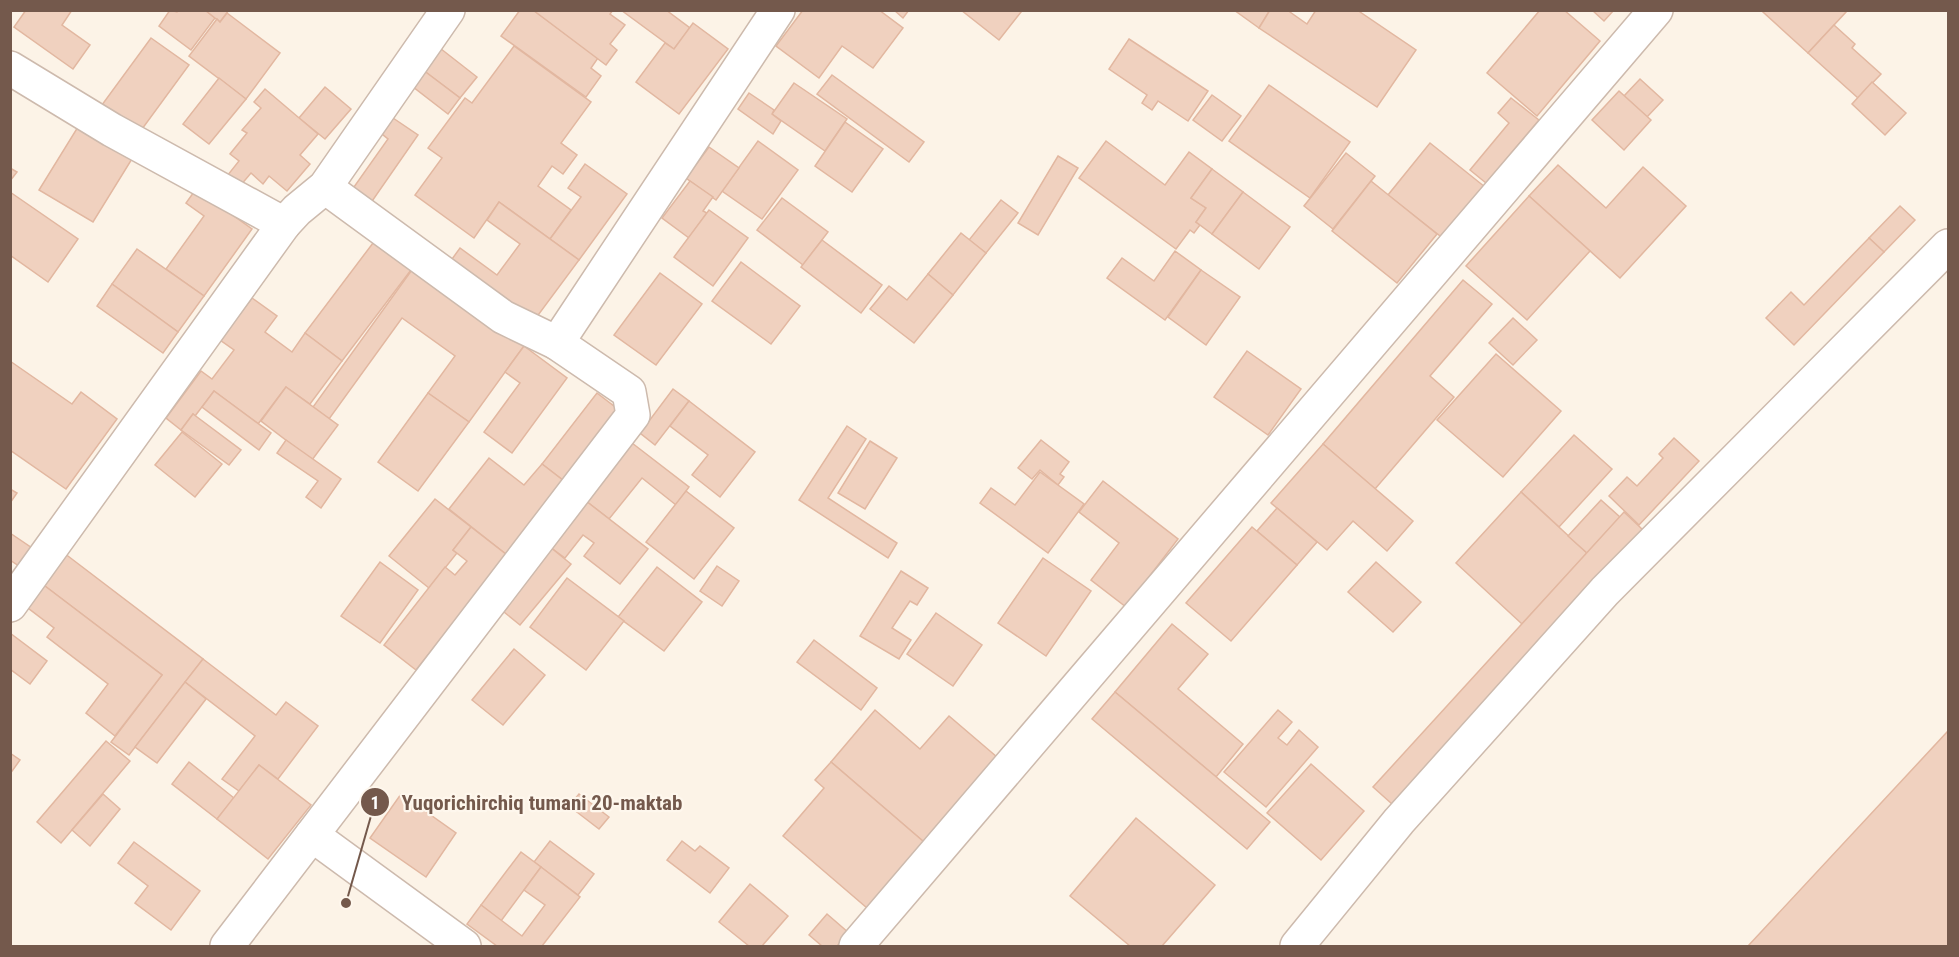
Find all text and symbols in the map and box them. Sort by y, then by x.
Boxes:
callout: Yuqorichirchiq tumani 20-maktab [360,783,695,822]
text: Yuqorichirchiq tumani 20-maktab [402,791,682,815]
text: 1 [370,792,380,813]

